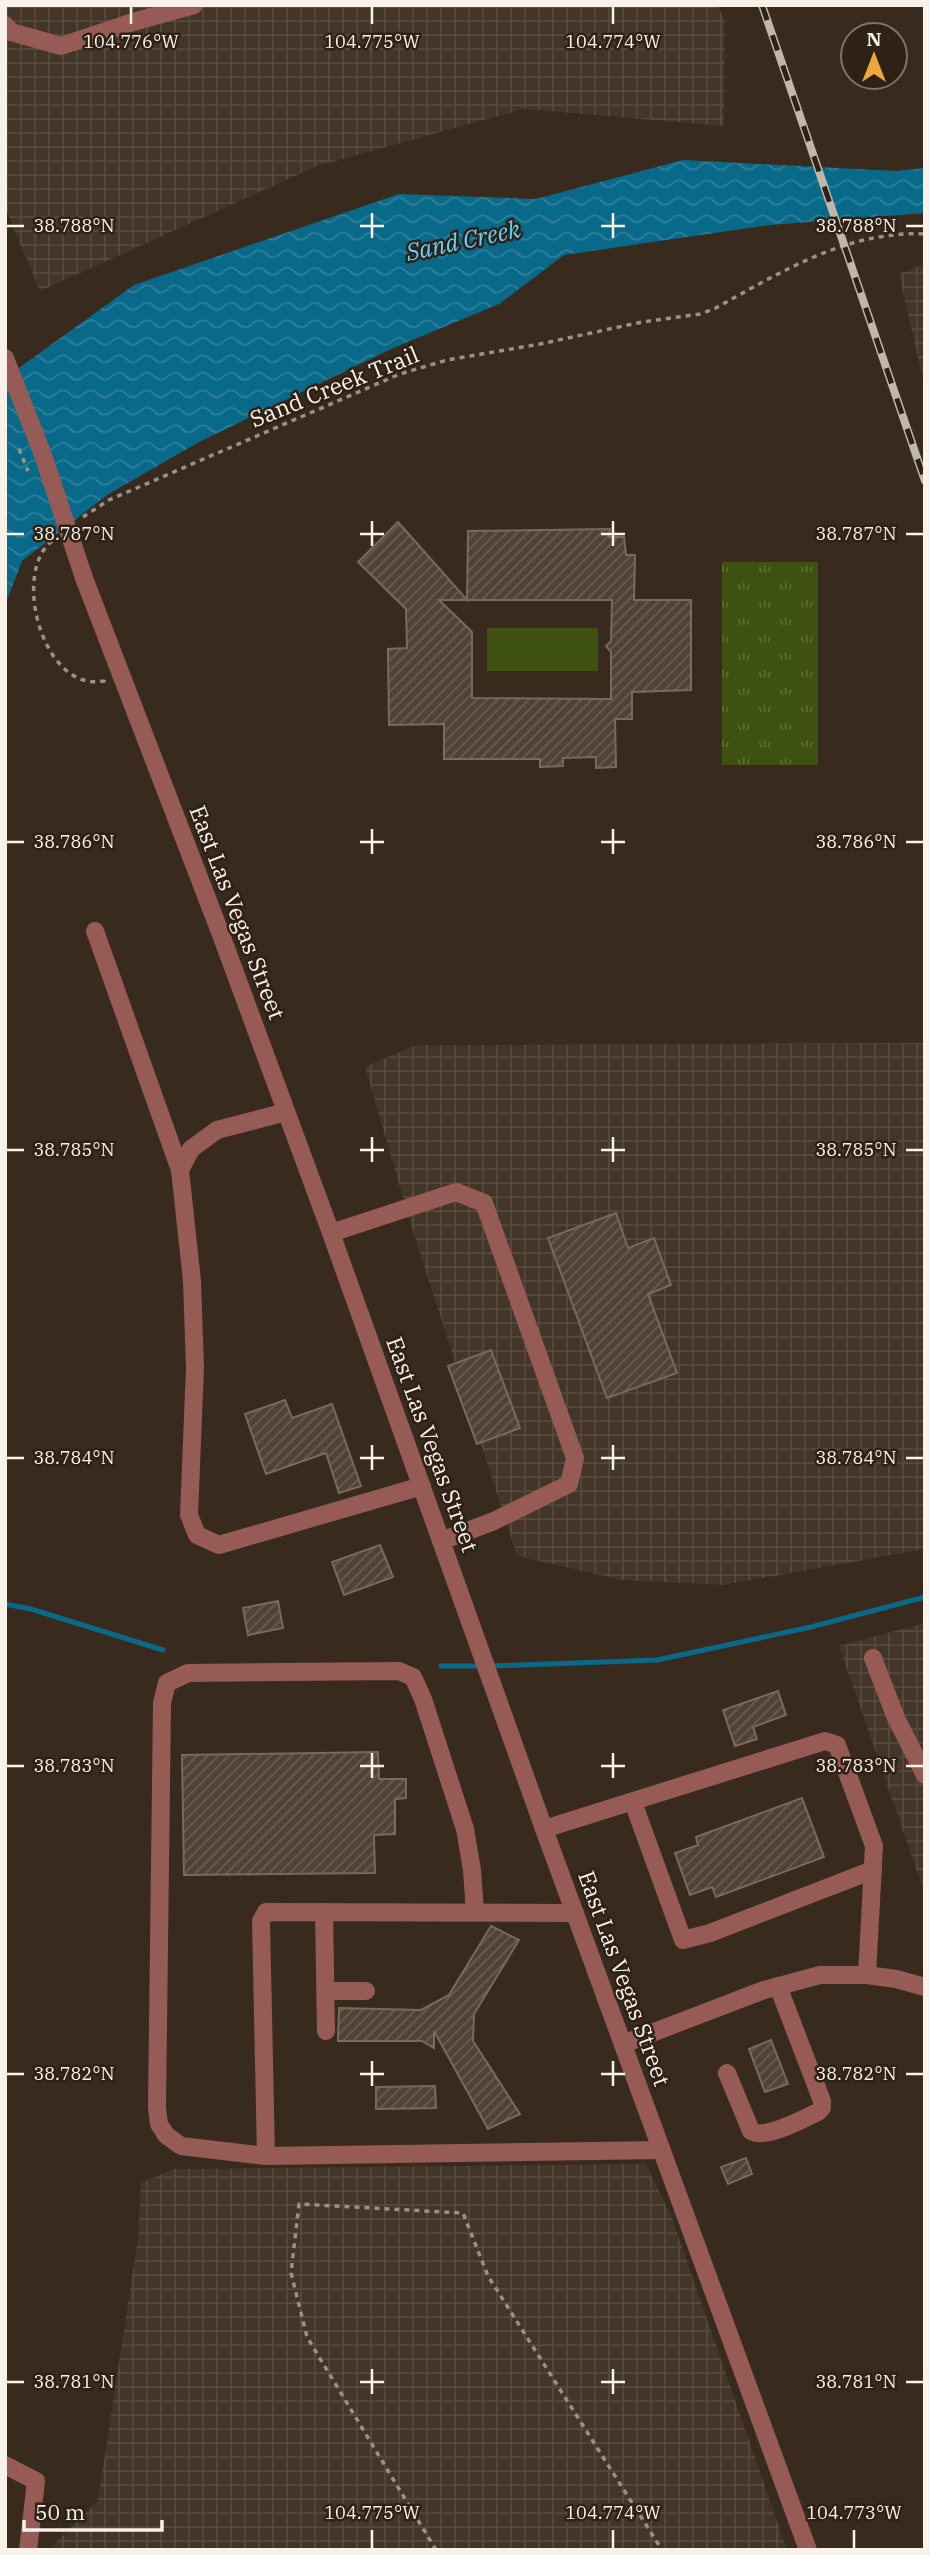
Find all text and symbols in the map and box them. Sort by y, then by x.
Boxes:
north arrow [839,21,909,91]
text: N [866,27,882,51]
text: 104.776°W [83,30,179,53]
text: 104.775°W [324,30,420,53]
text: 104.774°W [565,30,661,53]
water label: Sand Creek [402,212,524,268]
text: 38.788°N [33,214,115,237]
text: 38.788°N [815,214,897,237]
street label: Sand Creek Trail [245,338,423,434]
text: 38.787°N [33,522,115,545]
text: 38.787°N [815,522,897,545]
street label: East Las Vegas Street [183,801,293,1023]
text: 38.786°N [33,830,115,853]
text: 38.786°N [815,830,897,853]
text: 38.785°N [33,1138,115,1161]
text: 38.785°N [815,1138,897,1161]
street label: East Las Vegas Street [380,1332,486,1556]
text: 38.784°N [33,1446,115,1469]
text: 38.784°N [815,1446,897,1469]
text: 38.783°N [33,1754,115,1777]
text: 38.783°N [815,1754,897,1777]
street label: East Las Vegas Street [572,1866,678,2090]
text: 38.782°N [33,2062,115,2085]
text: 38.782°N [815,2062,897,2085]
text: 38.781°N [33,2370,115,2393]
text: 38.781°N [815,2370,897,2393]
scale bar [24,2488,163,2532]
text: 50 m [35,2498,85,2526]
text: 104.775°W [324,2501,420,2524]
text: 104.774°W [565,2501,661,2524]
text: 104.773°W [806,2501,902,2524]

